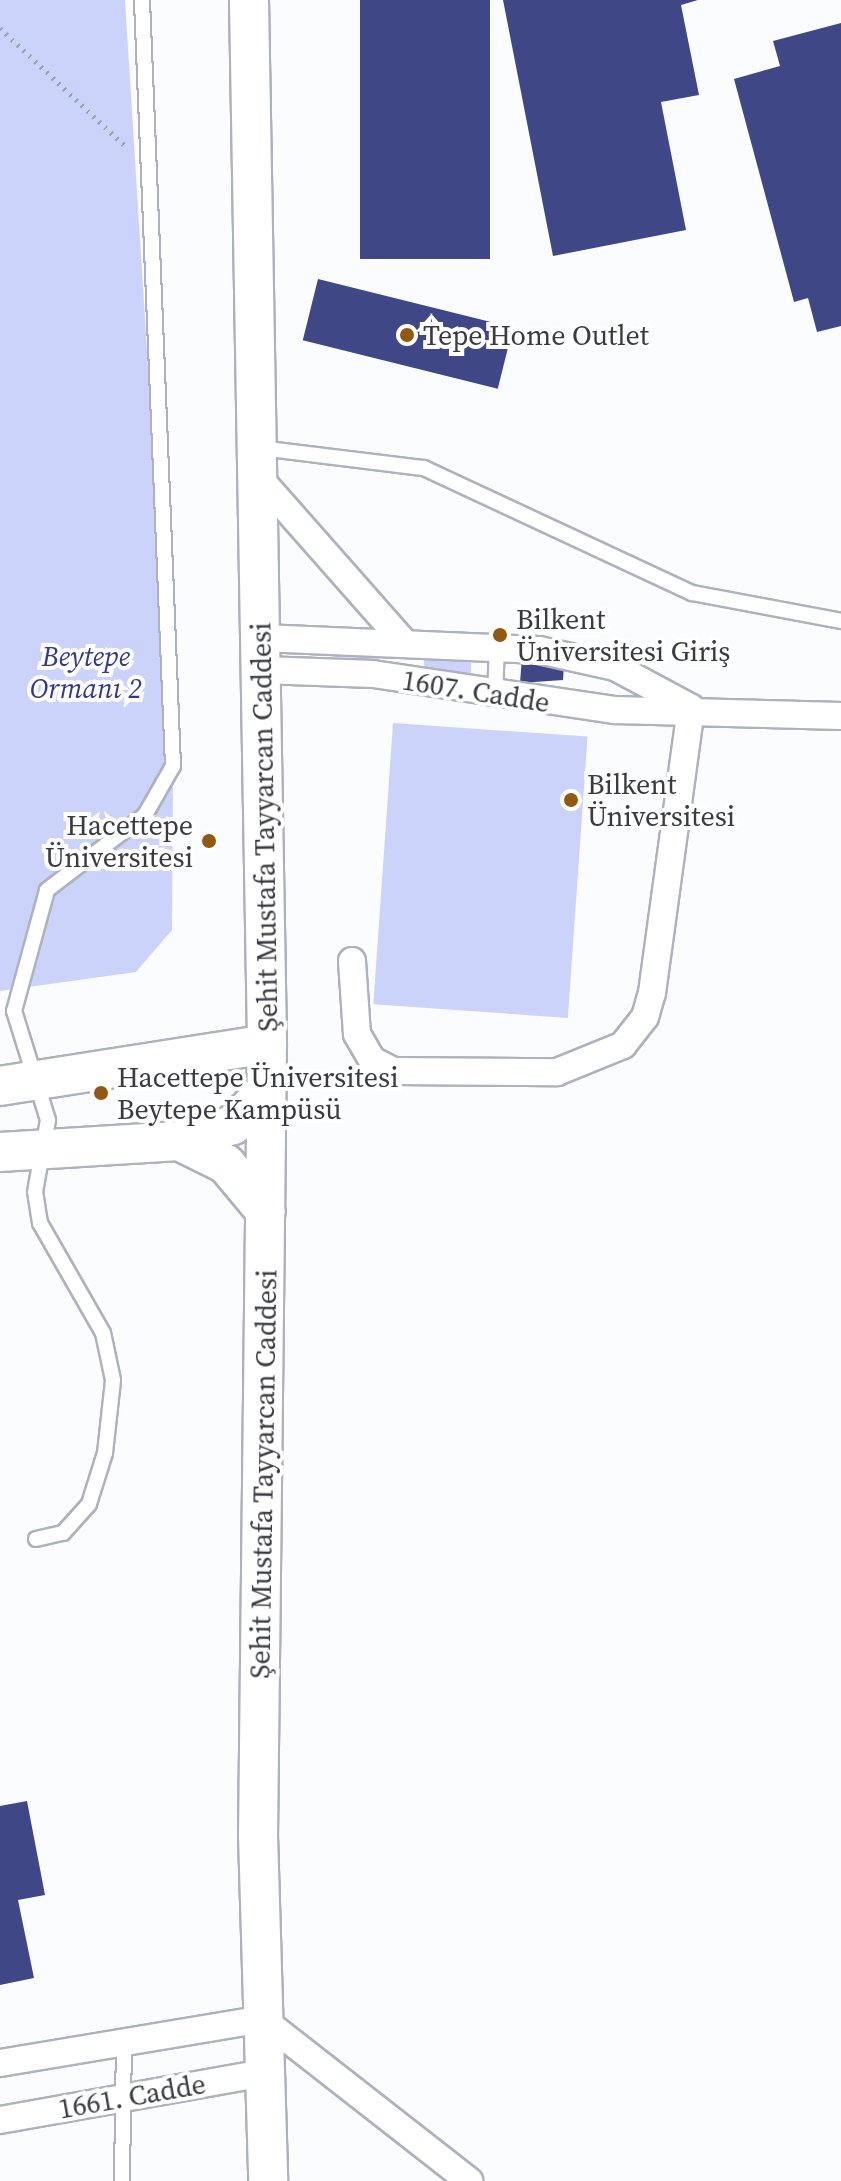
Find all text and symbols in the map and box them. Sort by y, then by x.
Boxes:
place label: Tepe Home Outlet [423,318,649,352]
marker: Tepe Home Outlet [398,326,416,344]
place label: Bilkent Üniversitesi Giriş [516,602,731,668]
street label: Şehit Mustafa Tayyarcan Caddesi [244,622,284,1032]
marker: Bilkent Üniversitesi Giriş [491,626,509,644]
park label: Beytepe Ormanı 2 [30,639,142,705]
street label: 1607. Cadde [400,663,552,719]
place label: Bilkent Üniversitesi [587,767,735,833]
marker: Bilkent Üniversitesi [562,791,580,809]
place label: Hacettepe Üniversitesi [45,808,193,874]
marker: Hacettepe Üniversitesi [200,832,218,850]
place label: Hacettepe Üniversitesi Beytepe Kampüsü [117,1060,398,1126]
marker: Hacettepe Üniversitesi Beytepe Kampüsü [92,1084,110,1102]
street label: Şehit Mustafa Tayyarcan Caddesi [243,1269,283,1679]
street label: 1661. Cadde [56,2067,208,2125]

